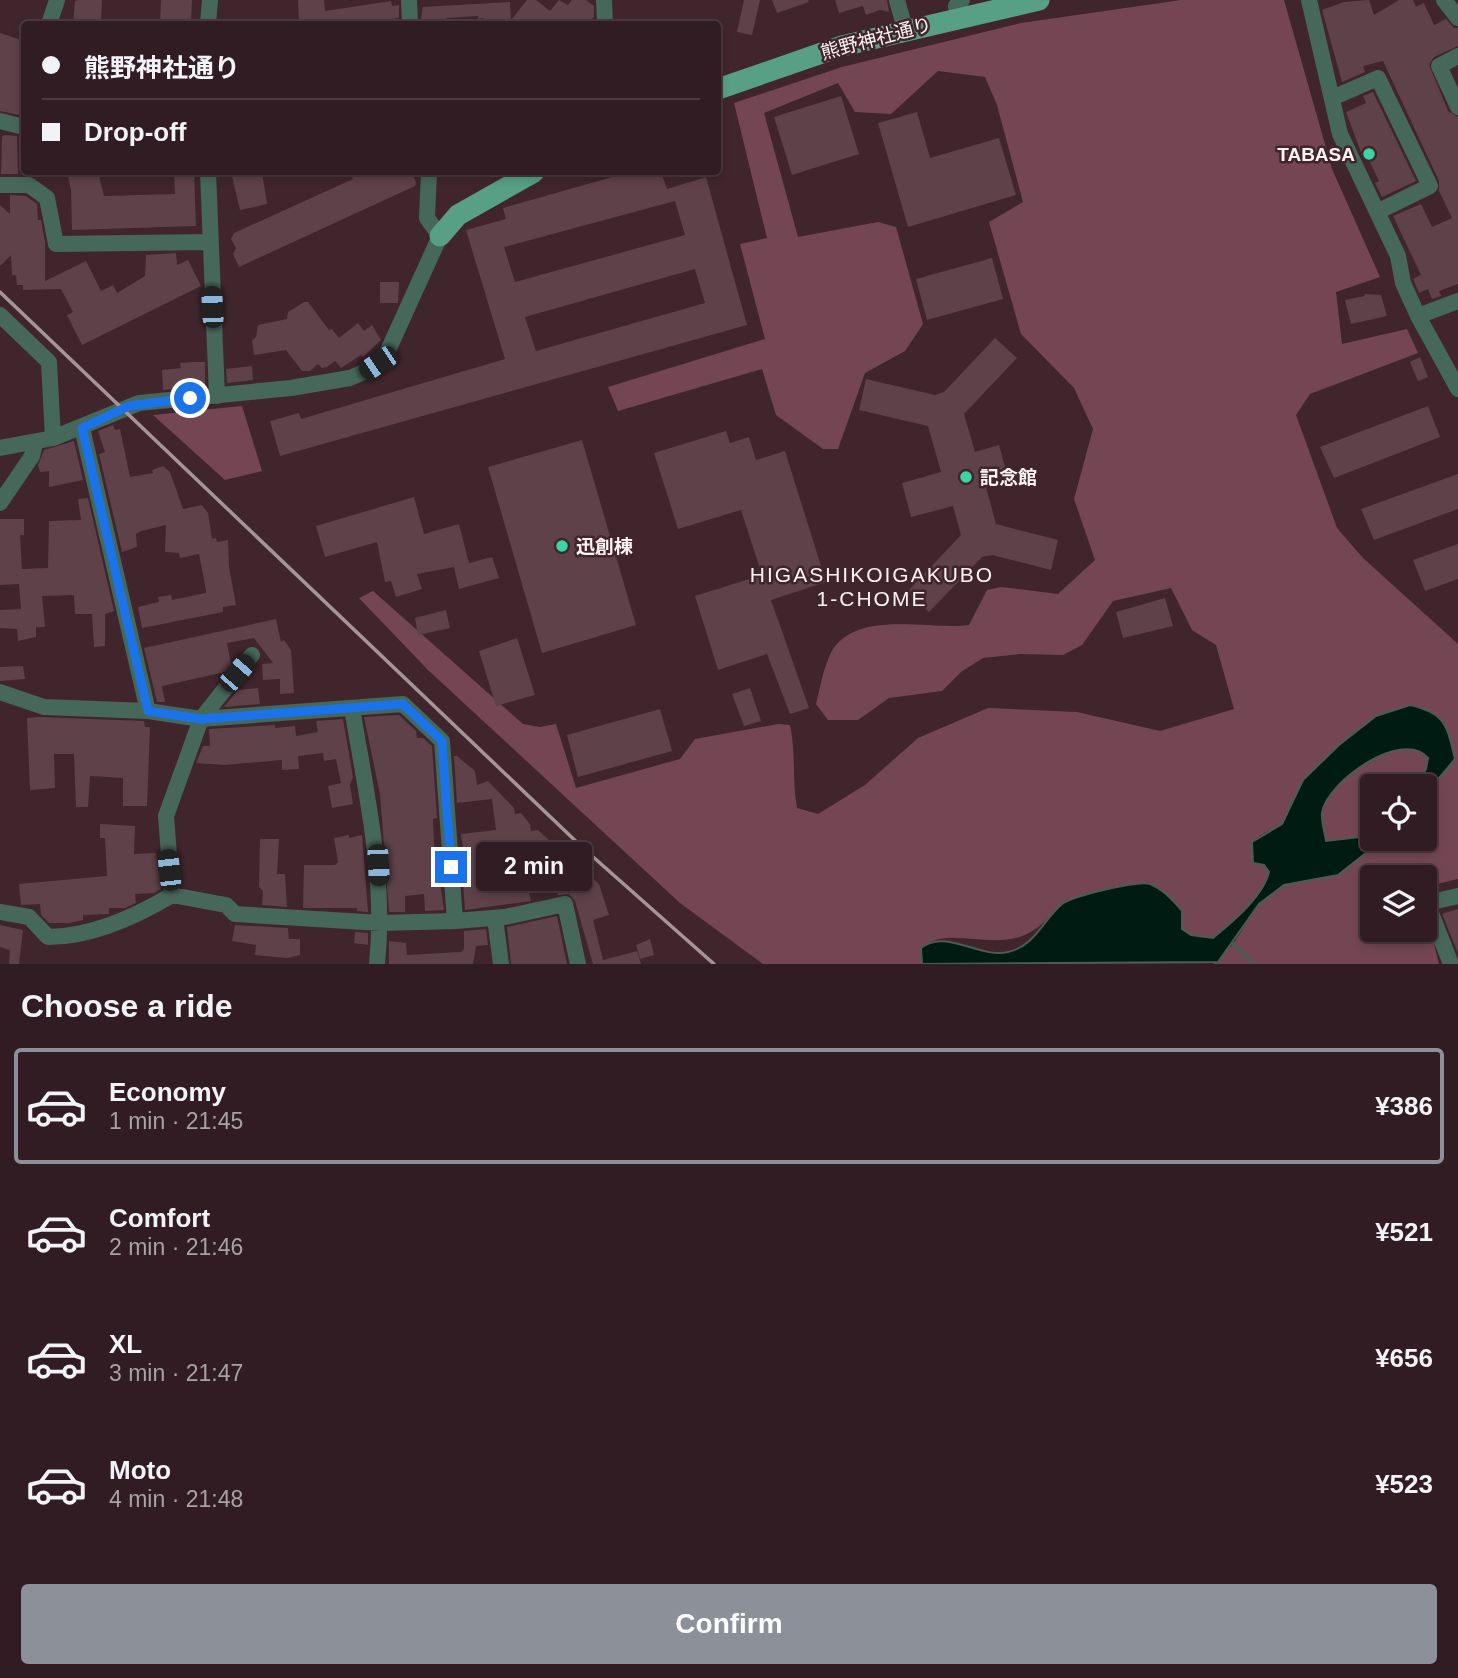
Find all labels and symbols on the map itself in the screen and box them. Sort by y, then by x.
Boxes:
street label: 熊野神社通り [818,14,934,63]
place label: TABASA [1277,144,1355,165]
marker: TABASA [1361,146,1377,162]
car [201,285,224,329]
car [355,343,402,383]
route start [174,382,206,414]
place label: 記念館 [980,467,1037,488]
marker: 記念館 [958,469,974,485]
place label: 迅創棟 [576,536,633,557]
marker: 迅創棟 [554,538,570,554]
district label: HIGASHIKOIGAKUBO 1-CHOME [750,563,994,610]
car [216,650,259,696]
callout: 2 min [476,842,591,892]
car [367,843,390,887]
car [157,848,182,892]
route end [435,851,467,883]

